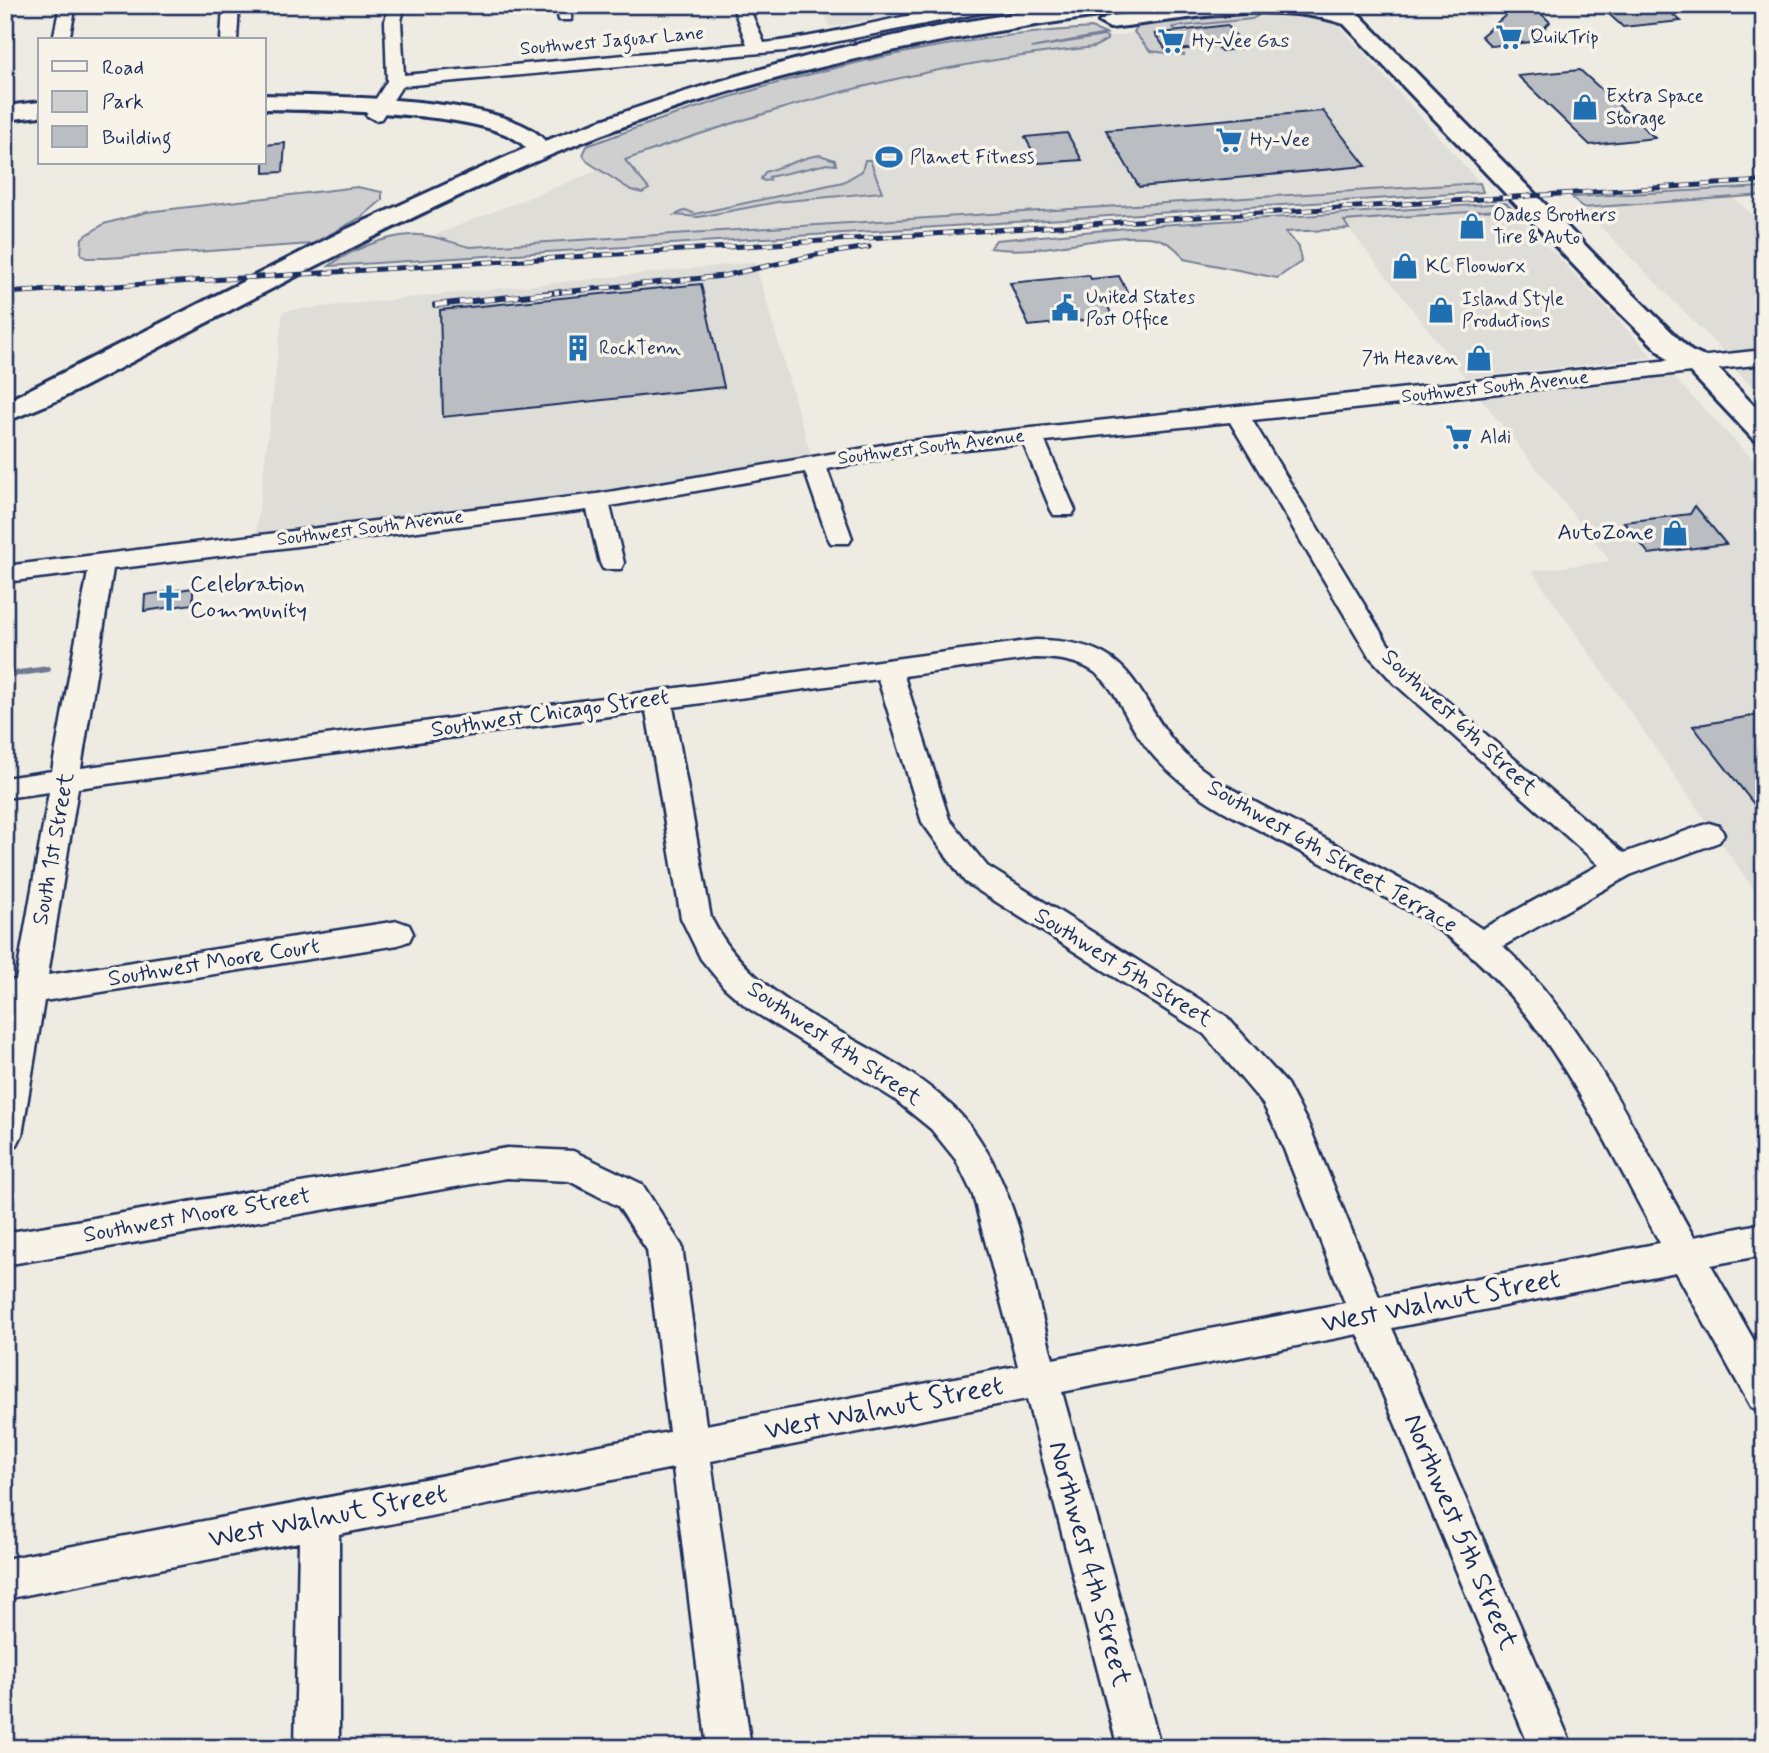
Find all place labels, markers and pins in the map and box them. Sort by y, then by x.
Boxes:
supermarket icon: QuikTrip [1494,22,1524,52]
place label: QuikTrip [1530,25,1599,50]
supermarket icon: Hy-Vee Gas [1156,26,1186,56]
place label: Hy-Vee Gas [1192,29,1289,54]
place label: Extra Space Storage [1606,84,1704,132]
shop icon: Extra Space Storage [1570,92,1600,122]
supermarket icon: Hy-Vee [1214,125,1244,155]
place label: Hy-Vee [1250,128,1310,153]
sports icon: Planet Fitness [874,142,904,172]
place label: Planet Fitness [910,145,1035,170]
place label: Oades Brothers Tire & Auto [1493,203,1616,250]
shop icon: Oades Brothers Tire & Auto [1457,211,1487,241]
shop icon: KC Flooworx [1390,251,1420,281]
place label: KC Flooworx [1426,254,1526,279]
place label: United States Post Office [1086,285,1196,332]
place label: Island Style Productions [1462,287,1564,334]
public building icon: United States Post Office [1050,293,1080,323]
shop icon: Island Style Productions [1426,295,1456,325]
building icon: RockTenn [563,333,593,363]
place label: RockTenn [599,336,681,361]
shop icon: 7th Heaven [1464,343,1494,373]
place label: 7th Heaven [1362,346,1458,371]
supermarket icon: Aldi [1444,422,1474,452]
place label: Aldi [1480,425,1511,450]
place label: AutoZone [1557,518,1654,548]
shop icon: AutoZone [1660,518,1690,548]
place label: Celebration Community [190,570,307,626]
church icon: Celebration Community [154,583,184,613]

